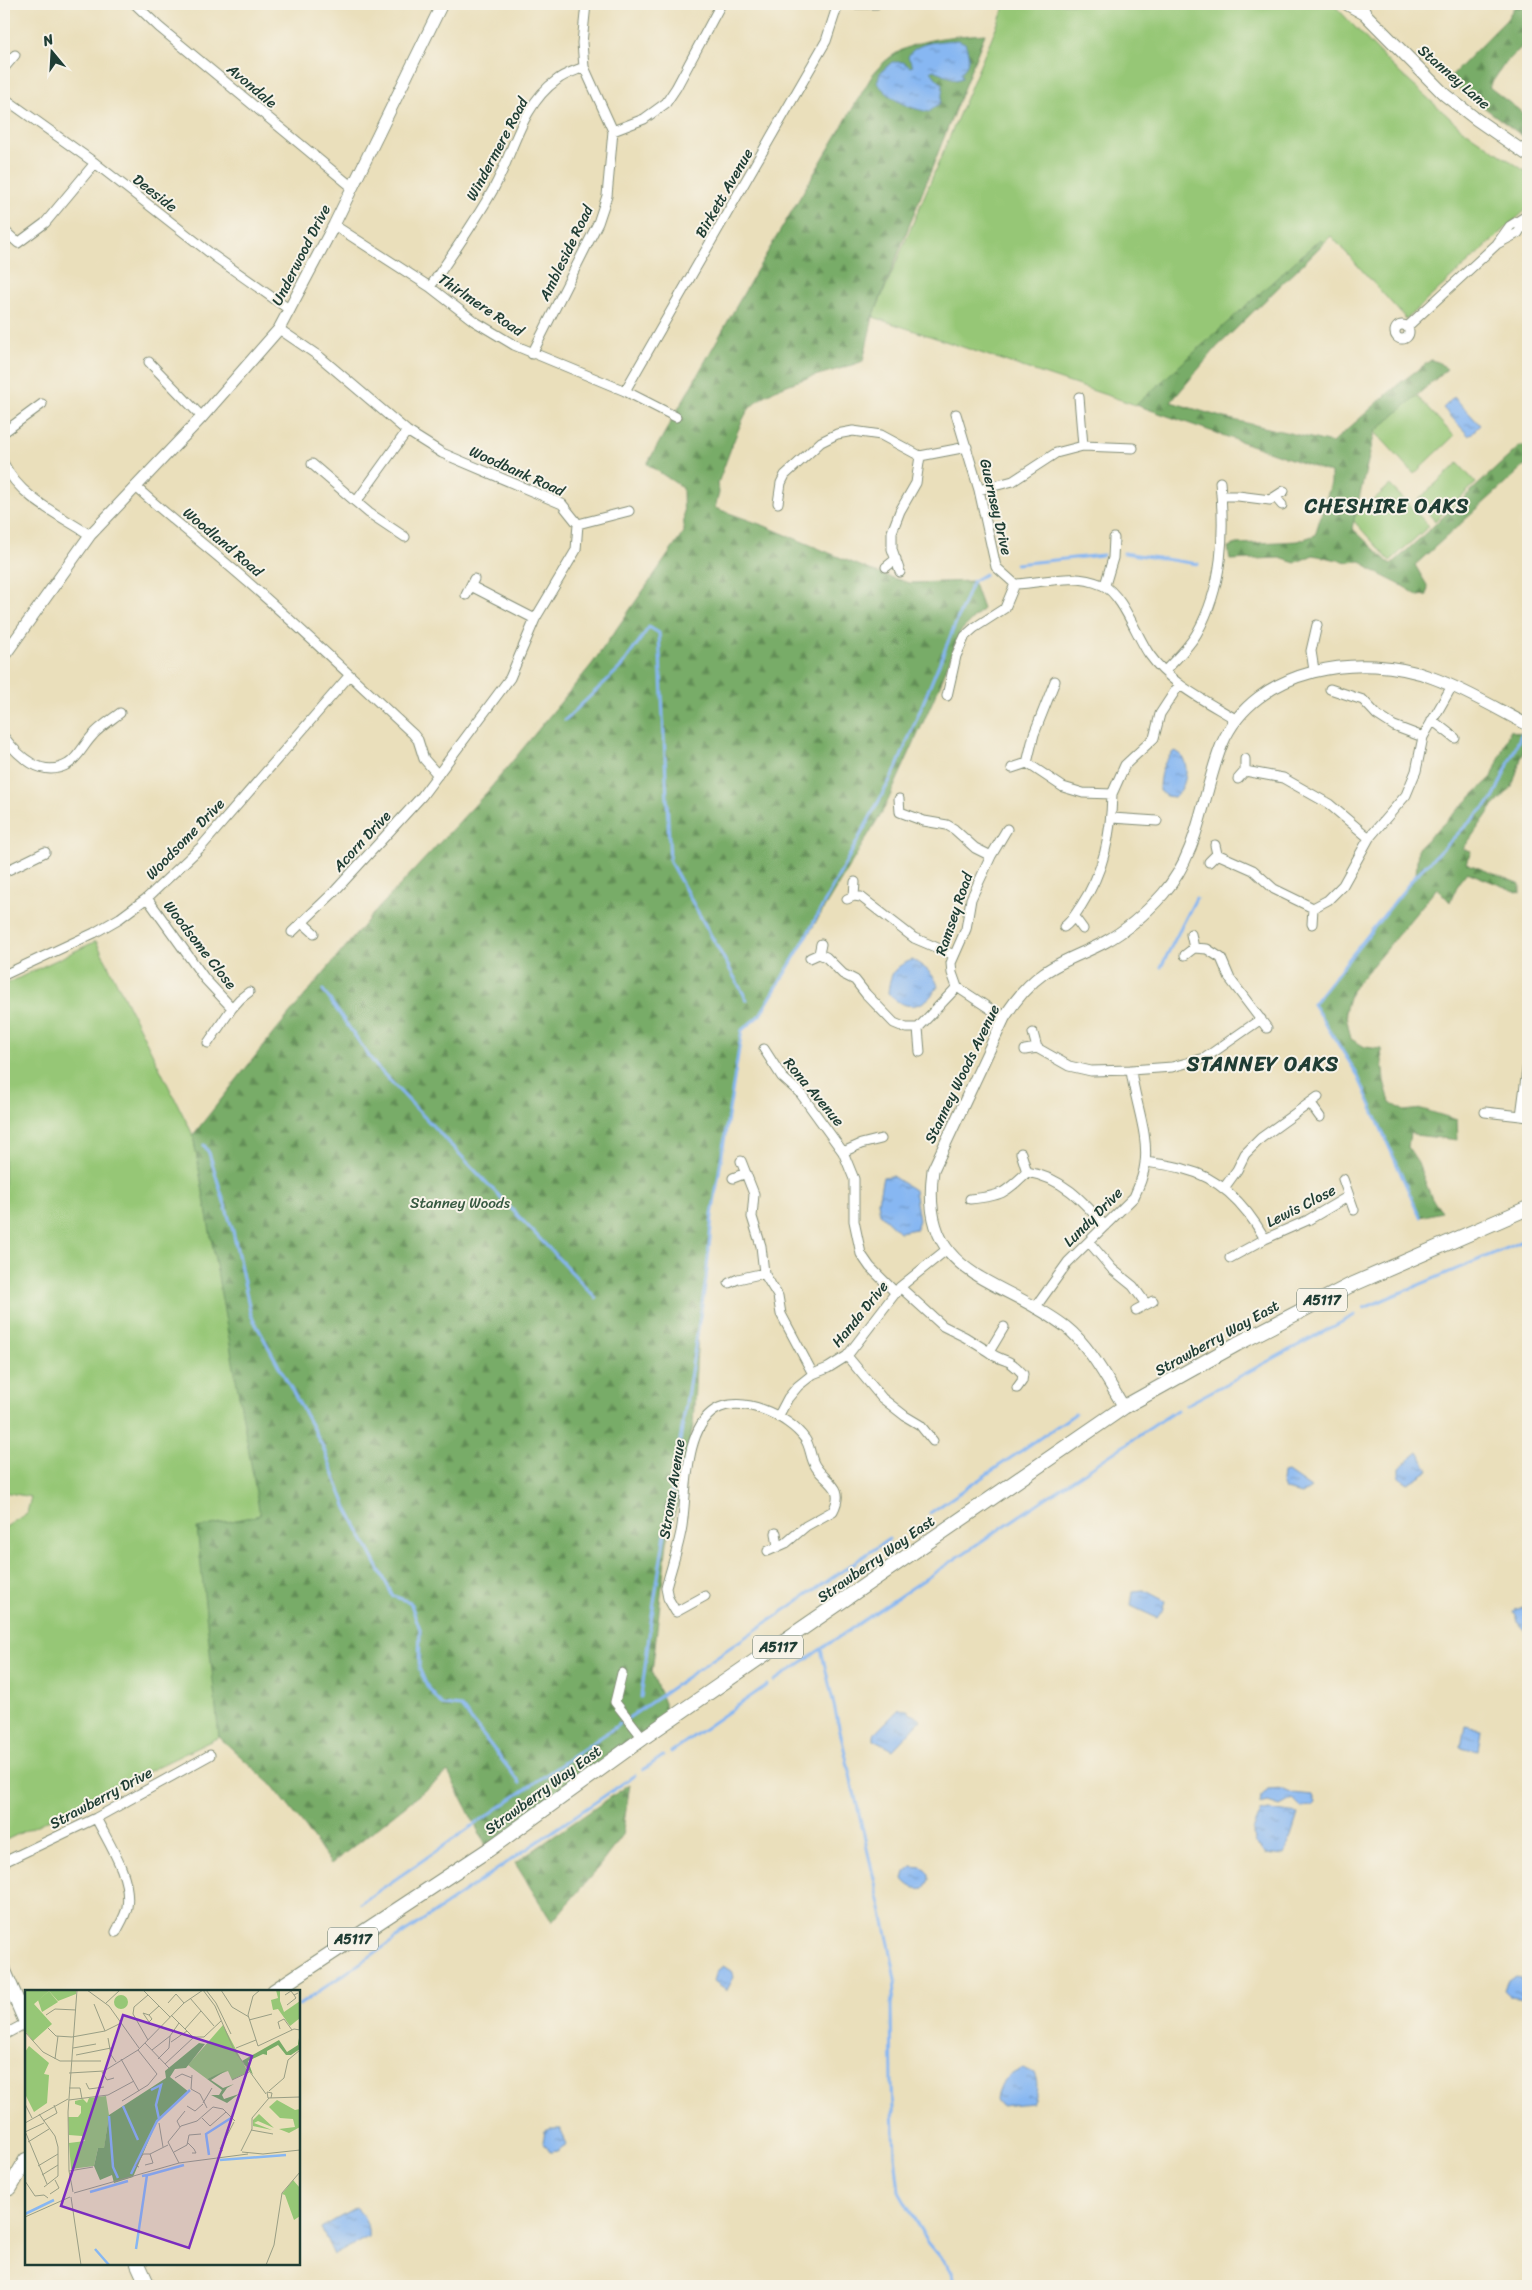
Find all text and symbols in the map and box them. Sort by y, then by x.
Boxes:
text: N [39,27,57,54]
north arrow [28,28,78,78]
street label: Stanney Lane [1412,38,1496,116]
street label: Avondale [220,56,283,115]
street label: Windermere Road [459,92,536,206]
street label: Birkett Avenue [688,143,760,243]
street label: Deeside [127,167,183,219]
street label: Underwood Drive [264,199,338,310]
street label: Ambleside Road [531,200,601,306]
street label: Thirlmere Road [433,266,530,344]
street label: Woodbank Road [465,438,570,504]
street label: Guernsey Drive [972,456,1020,558]
district label: CHESHIRE OAKS [1304,489,1469,524]
street label: Woodland Road [177,500,270,584]
street label: Woodsome Drive [139,792,231,886]
street label: Acorn Drive [326,804,398,879]
street label: Ramsey Road [928,868,981,959]
street label: Woodsome Close [157,895,243,995]
street label: Stanney Woods Avenue [917,1000,1007,1148]
district label: STANNEY OAKS [1186,1047,1339,1082]
street label: Rona Avenue [777,1051,851,1133]
street label: Lewis Close [1261,1177,1341,1235]
street label: Lundy Drive [1057,1181,1129,1253]
park label: Stanney Woods [410,1190,511,1216]
street label: Handa Drive [825,1275,895,1353]
road number: A5117 [1297,1288,1347,1312]
street label: Strawberry Way East [1150,1293,1285,1383]
street label: Stroma Avenue [651,1437,693,1541]
street label: Strawberry Way East [811,1508,941,1610]
road number: A5117 [753,1635,803,1658]
street label: Strawberry Way East [479,1738,607,1841]
street label: Strawberry Drive [45,1760,158,1836]
road number: A5117 [328,1928,378,1950]
inset map [25,1990,300,2265]

